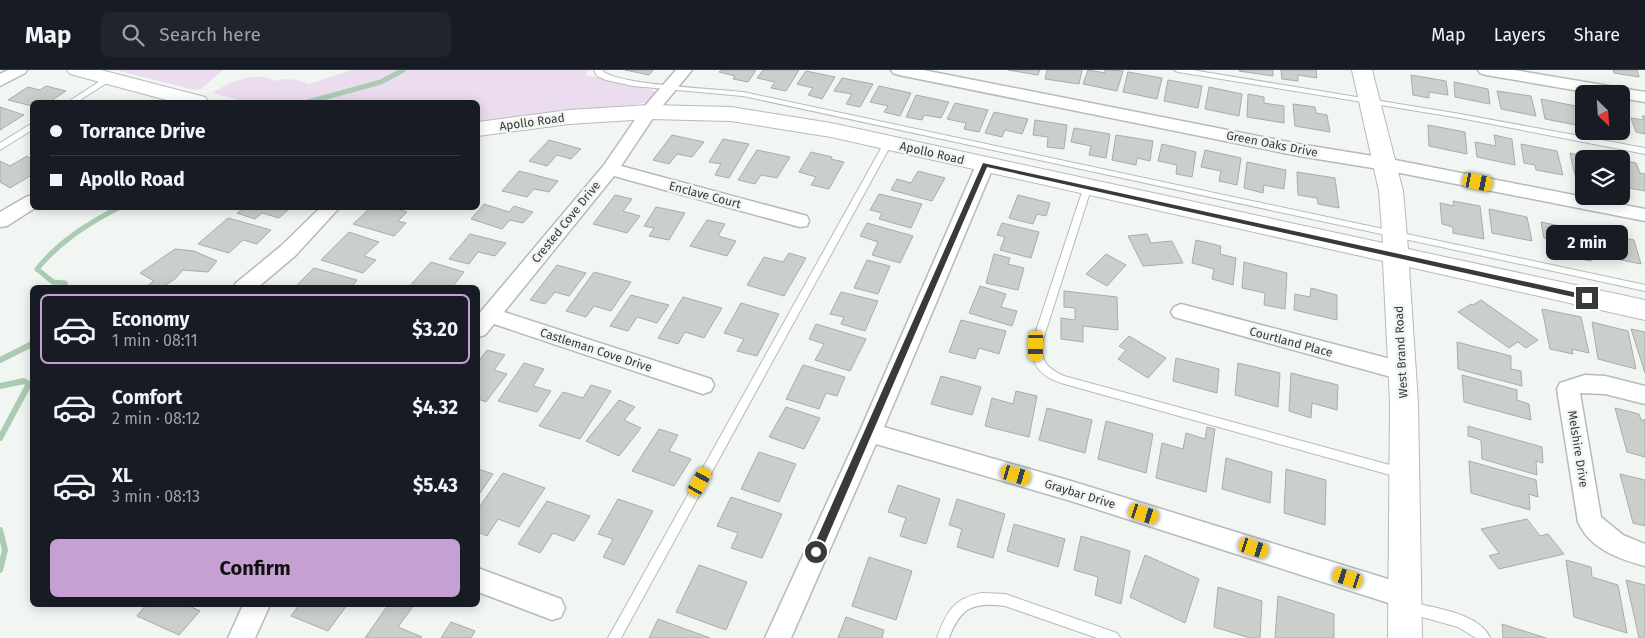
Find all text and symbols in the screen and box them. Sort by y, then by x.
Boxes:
search box [101,12,451,57]
text: Map [25,21,71,49]
icon: search [119,21,147,49]
text: Search here [159,23,261,46]
text: Map [1431,24,1466,46]
text: Layers [1494,24,1546,46]
text: Share [1574,24,1620,46]
north arrow [1575,85,1630,140]
map controls [1575,85,1630,205]
street label: Apollo Road [498,110,566,134]
text: Torrance Drive [80,120,205,143]
street label: Green Oaks Drive [1225,128,1319,160]
street label: Apollo Road [898,139,966,167]
button: layers [1575,150,1630,205]
text: Apollo Road [80,168,185,191]
car [1461,172,1494,192]
street label: Crested Cove Drive [529,178,603,266]
street label: Enclave Court [668,179,743,211]
callout: 2 min [1546,226,1628,260]
text: 2 min [1567,233,1607,252]
route end [1576,287,1598,309]
street label: West Brand Road [1392,305,1410,399]
icon: car [52,307,97,352]
text: Economy [112,308,189,331]
text: $3.20 [412,318,458,341]
street label: Courtland Place [1248,324,1334,360]
street label: Castleman Cove Drive [538,325,654,375]
text: 1 min · 08:11 [112,331,198,350]
car [1028,331,1043,361]
icon: car [52,385,97,430]
text: Comfort [112,386,182,409]
text: $4.32 [412,396,458,419]
text: 2 min · 08:12 [112,409,200,428]
street label: Melshire Drive [1565,410,1591,488]
icon: car [52,463,97,508]
text: XL [112,464,133,487]
car [999,464,1032,486]
car [686,465,713,499]
text: $5.43 [413,474,458,497]
street label: Graybar Drive [1043,477,1117,511]
text: 3 min · 08:13 [112,487,200,506]
car [1127,502,1160,526]
car [1237,536,1270,560]
button: Confirm [50,539,460,597]
route start [805,541,827,563]
car [1331,566,1364,590]

